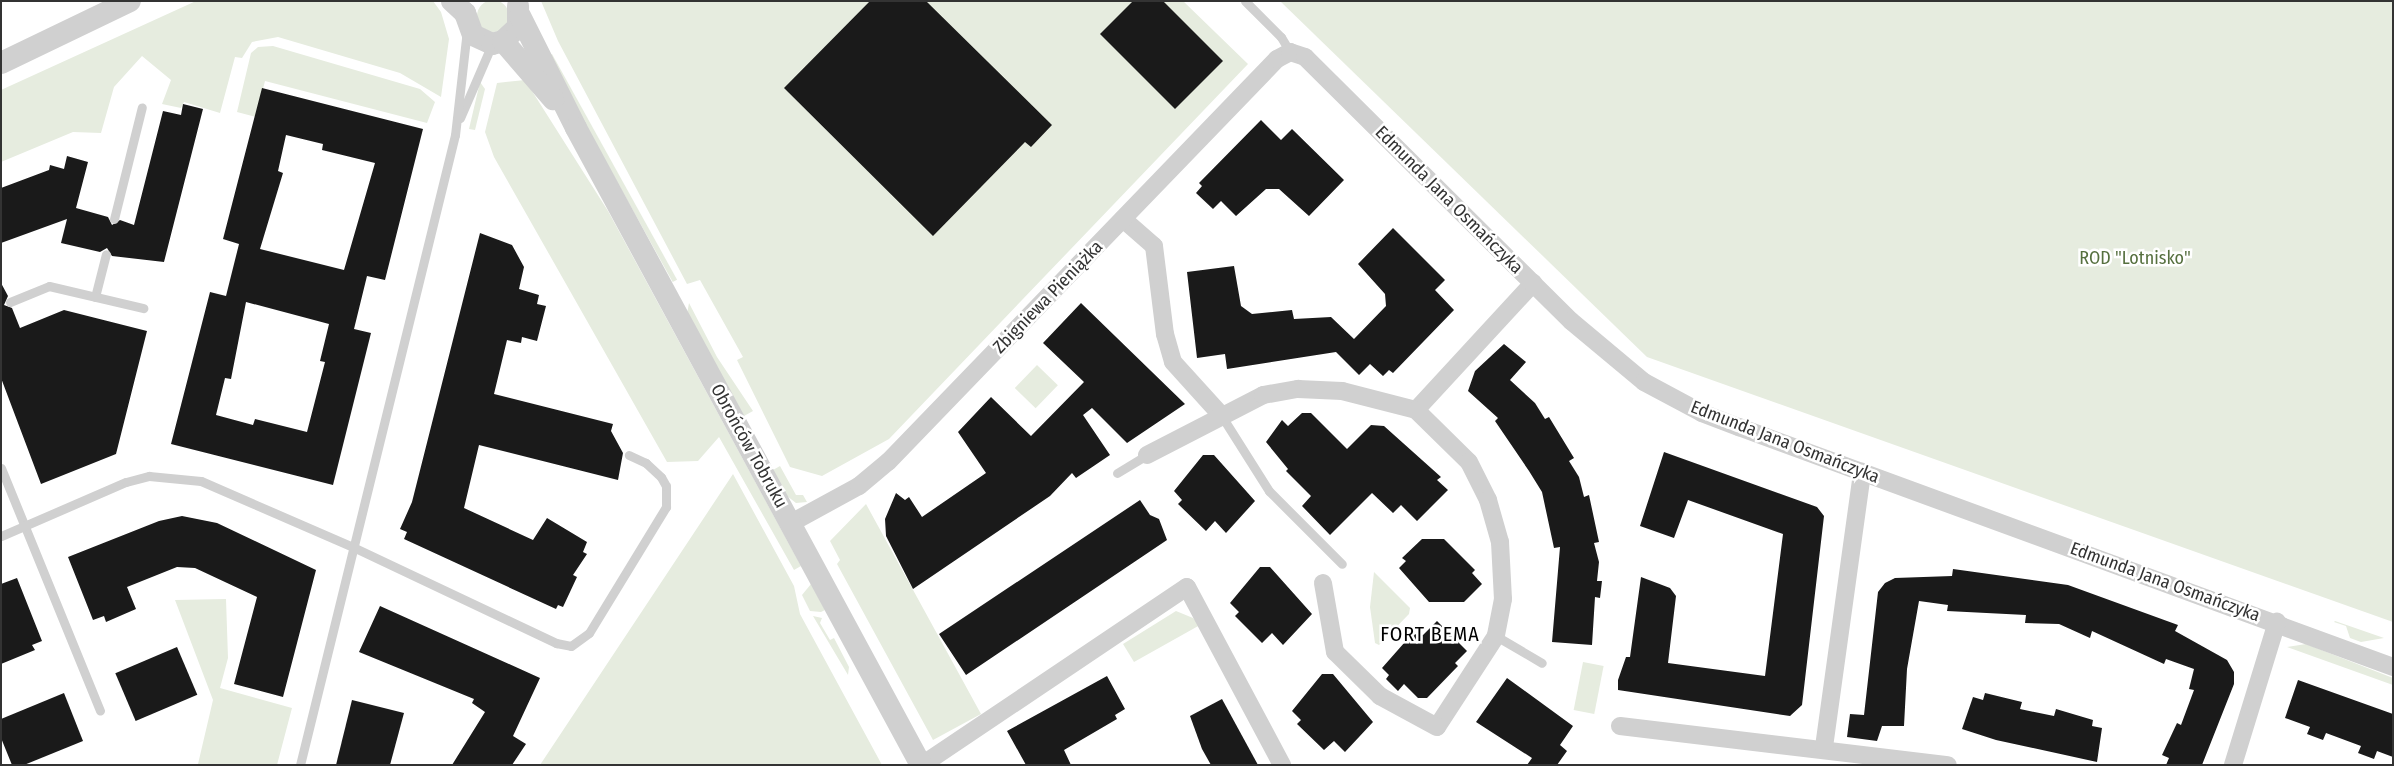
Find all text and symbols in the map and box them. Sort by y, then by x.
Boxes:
street label: Edmunda Jana Osmańczyka [1371,122,1527,278]
street label: Zbigniewa Pieniążka [989,236,1107,358]
park label: ROD "Lotnisko" [2079,247,2191,269]
street label: Obrońców Tobruku [706,380,792,512]
street label: Edmunda Jana Osmańczyka [1688,396,1882,488]
street label: Edmunda Jana Osmańczyka [2067,538,2263,626]
district label: FORT BEMA [1379,622,1481,646]

